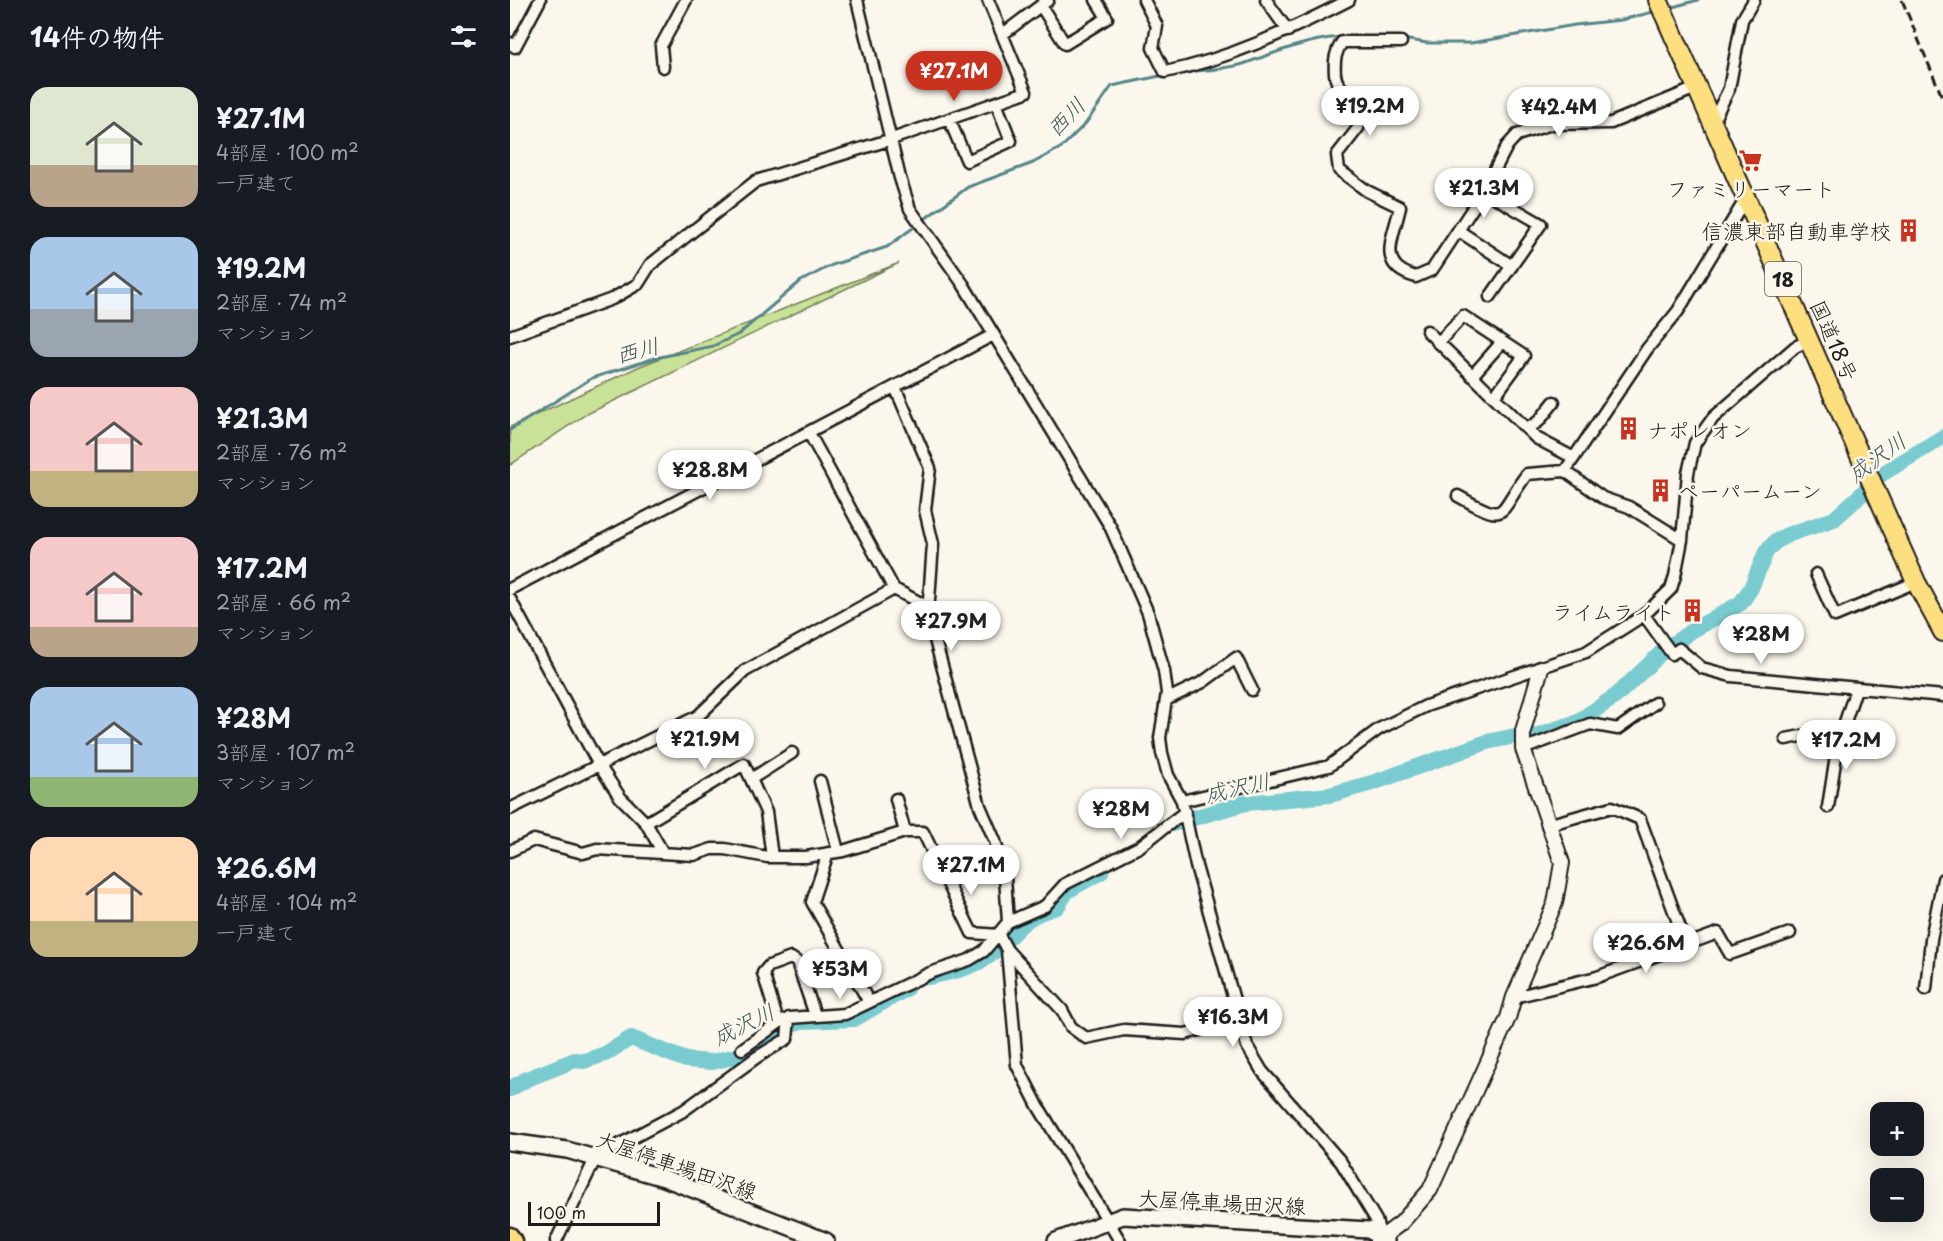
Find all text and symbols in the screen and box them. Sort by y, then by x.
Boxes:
text: 14件の物件 [30,17,164,56]
icon: filters [447,20,480,53]
pin: ¥27.1M [905,51,1003,102]
text: ¥27.1M [920,55,988,85]
pin: ¥19.2M [1321,86,1419,137]
pin: ¥42.4M [1510,87,1608,138]
water label: 西川 [1038,89,1092,143]
text: ¥19.2M [1335,90,1405,120]
text: ¥42.4M [1521,91,1597,121]
text: ¥27.1M [216,98,306,137]
icon: home [78,111,150,183]
text: 4部屋 · 100 m² [216,137,359,167]
supermarket icon: ファミリーマート [1738,147,1764,173]
text: 一戸建て [216,167,296,197]
pin: ¥21.3M [1435,168,1533,219]
text: ¥21.3M [1448,172,1520,202]
place label: ファミリーマート [1667,172,1835,204]
place label: 信濃東部自動車学校 [1702,214,1891,246]
building icon: 信濃東部自動車学校 [1896,217,1922,243]
text: ¥19.2M [216,248,306,287]
icon: home [78,261,150,333]
road number: 18 [1765,262,1801,296]
text: 2部屋 · 74 m² [216,287,347,317]
street label: 国道18号 [1803,294,1867,386]
text: マンション [216,317,315,347]
water label: 西川 [611,327,663,371]
text: ¥21.3M [216,398,308,437]
icon: home [78,411,150,483]
place label: ナポレオン [1647,413,1752,445]
building icon: ナポレオン [1616,416,1642,442]
water label: 成沢川 [1840,423,1912,489]
text: 2部屋 · 76 m² [216,437,347,467]
pin: ¥28.8M [661,450,759,501]
text: ¥28.8M [672,454,748,484]
text: マンション [216,467,315,497]
place label: ペーパームーン [1678,474,1822,506]
building icon: ペーパームーン [1647,477,1673,503]
text: ¥17.2M [216,548,308,587]
icon: home [78,561,150,633]
text: 2部屋 · 66 m² [216,587,351,617]
place label: ライムライト [1552,595,1675,627]
building icon: ライムライト [1680,598,1706,624]
pin: ¥27.9M [902,601,1000,652]
text: ¥27.9M [915,605,987,635]
pin: ¥28M [1725,614,1797,665]
text: マンション [216,617,315,647]
text: ¥28M [1732,618,1790,648]
text: ¥28M [216,698,291,737]
icon: home [78,711,150,783]
pin: ¥21.9M [656,719,754,770]
pin: ¥17.2M [1797,720,1895,771]
text: ¥21.9M [670,723,740,753]
text: ¥17.2M [1811,724,1881,754]
text: 3部屋 · 107 m² [216,737,355,767]
water label: 成沢川 [1201,763,1273,809]
text: マンション [216,767,315,797]
pin: ¥28M [1085,789,1157,840]
text: ¥28M [1092,793,1150,823]
pin: ¥27.1M [922,845,1020,896]
text: ¥26.6M [216,848,317,887]
text: ¥27.1M [937,849,1005,879]
icon: home [78,861,150,933]
text: 4部屋 · 104 m² [216,887,357,917]
text: 一戸建て [216,917,296,947]
pin: ¥26.6M [1597,923,1695,974]
text: ¥26.6M [1607,927,1685,957]
pin: ¥53M [804,949,876,1000]
text: ¥53M [812,953,868,983]
water label: 成沢川 [706,994,780,1052]
pin: ¥16.3M [1184,997,1282,1048]
text: ¥16.3M [1197,1001,1269,1031]
map controls [1870,1102,1924,1222]
button: + [1870,1102,1924,1156]
street label: 大屋停車場田沢線 [592,1122,762,1206]
button: − [1870,1168,1924,1222]
street label: 大屋停車場田沢線 [1137,1181,1307,1221]
scale bar [528,1199,660,1226]
text: 100 m [537,1200,586,1224]

